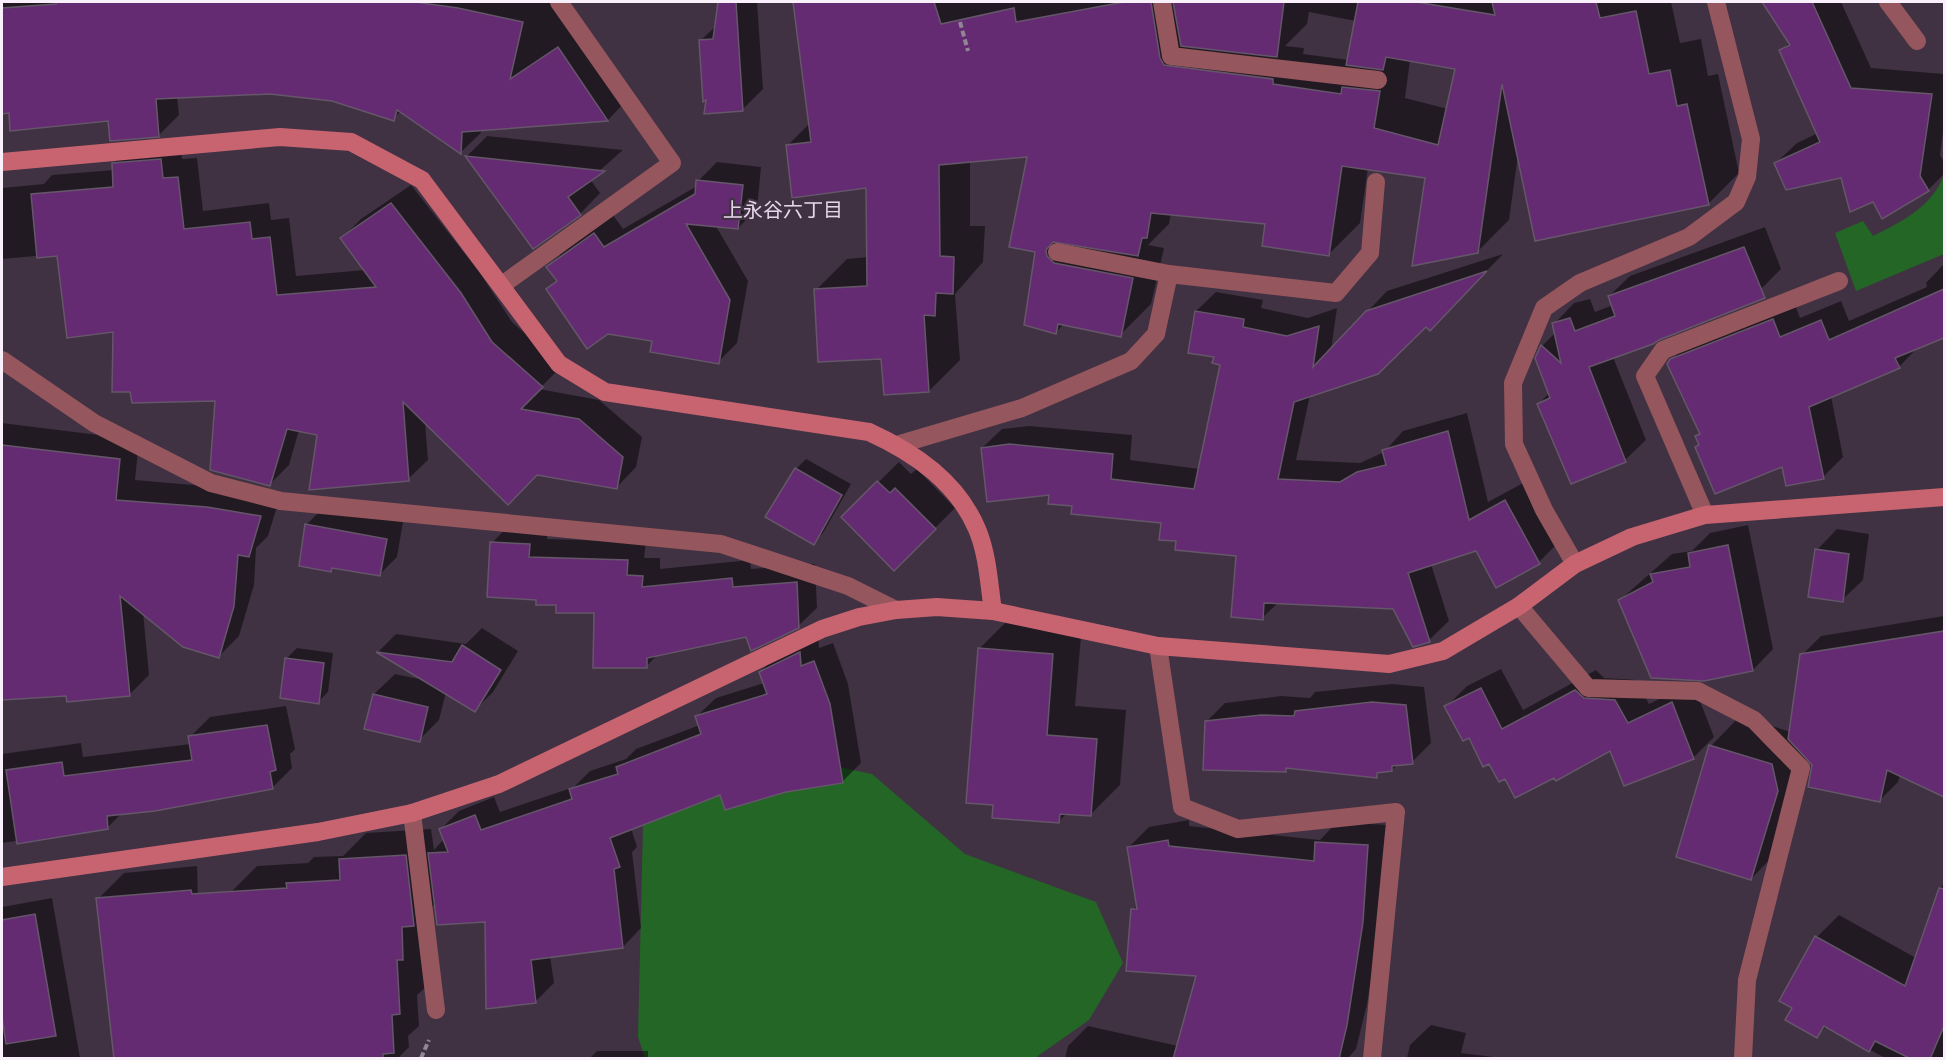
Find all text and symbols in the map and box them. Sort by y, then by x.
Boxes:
district label: 上永谷六丁目 [723,196,843,223]

